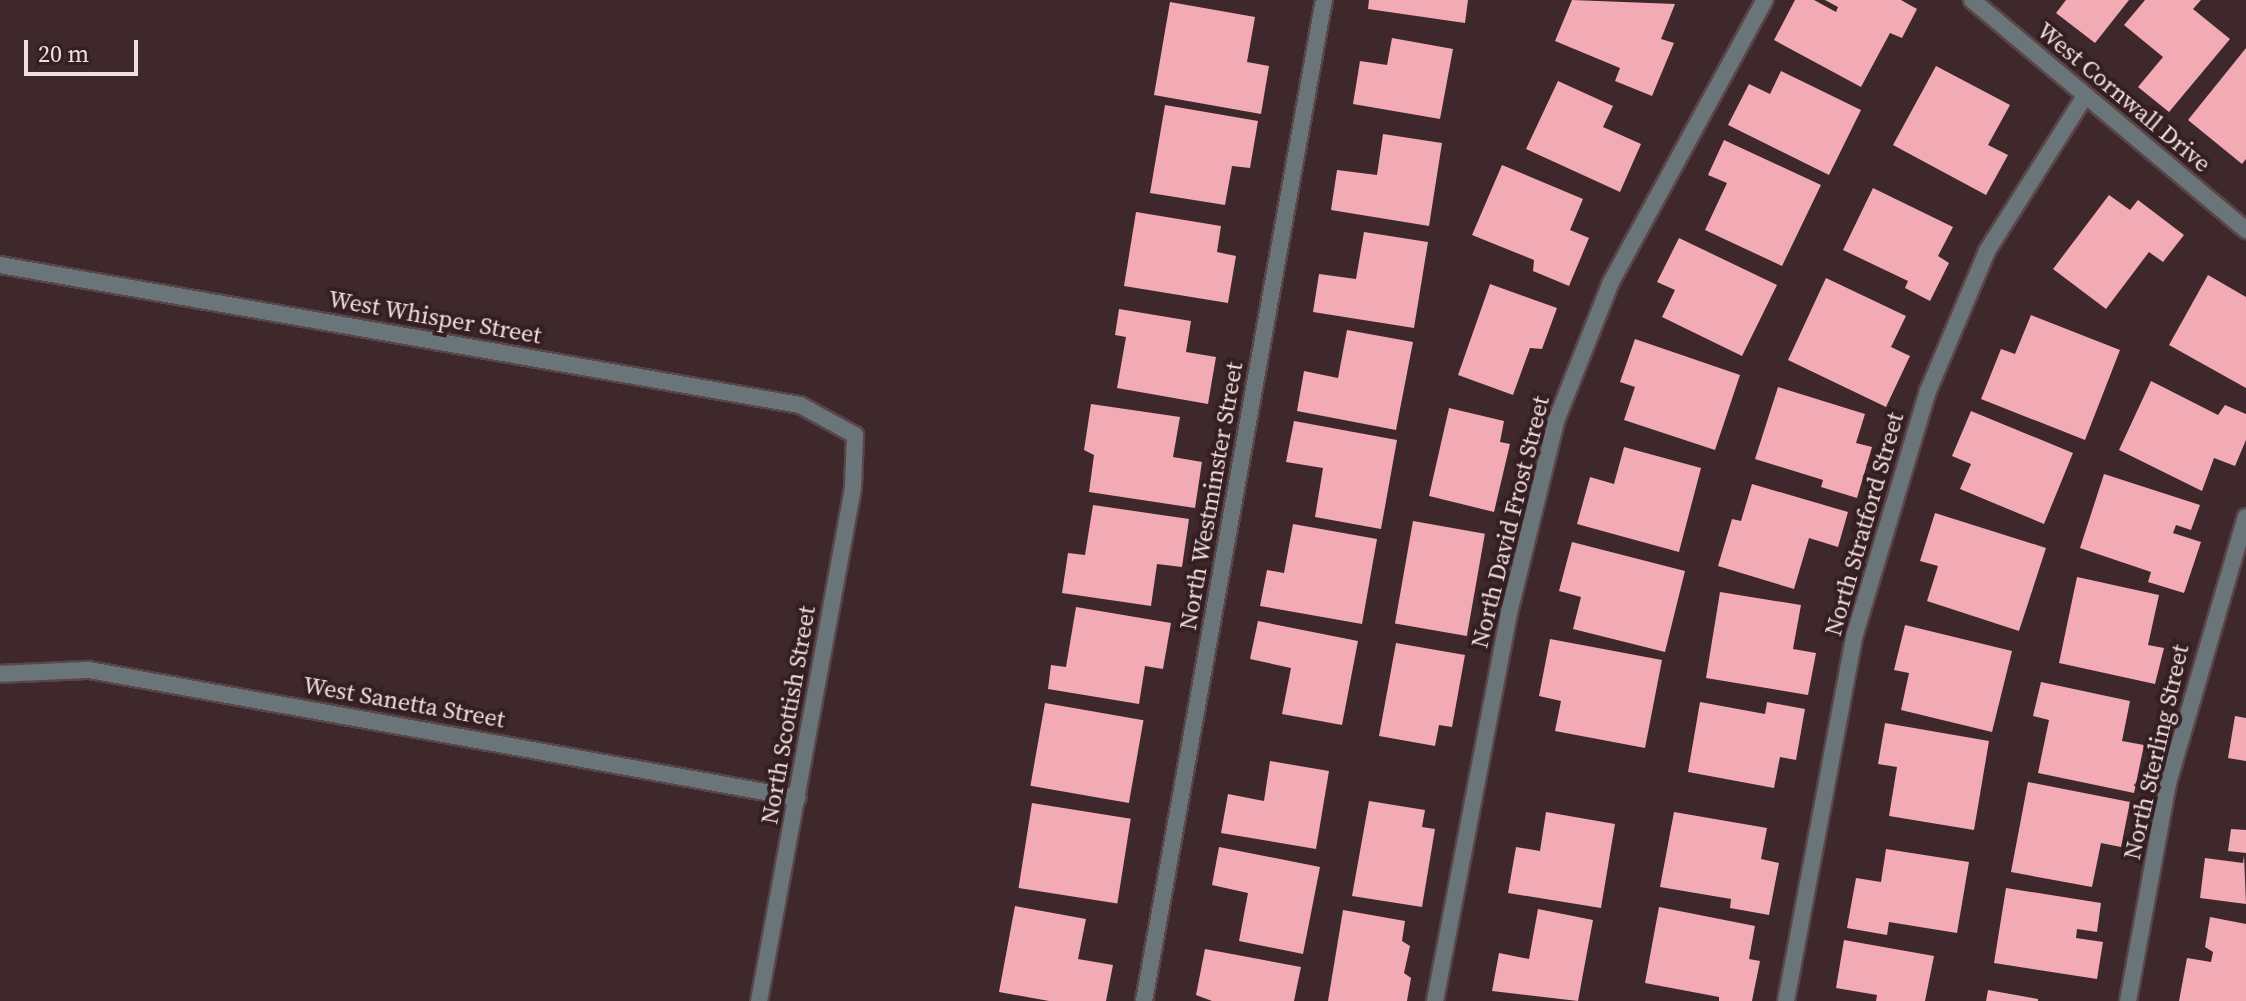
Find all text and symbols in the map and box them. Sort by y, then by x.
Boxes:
street label: West Cornwall Drive [2031,16,2217,178]
scale bar [28,24,142,74]
text: 20 m [38,37,89,70]
street label: West Whisper Street [326,284,544,350]
street label: North Westminster Street [1173,359,1249,633]
street label: North David Frost Street [1465,393,1555,651]
street label: North Stratford Street [1818,409,1910,639]
street label: North Scottish Street [755,604,821,826]
street label: North Sterling Street [2117,642,2195,862]
street label: West Sanetta Street [301,670,507,734]

